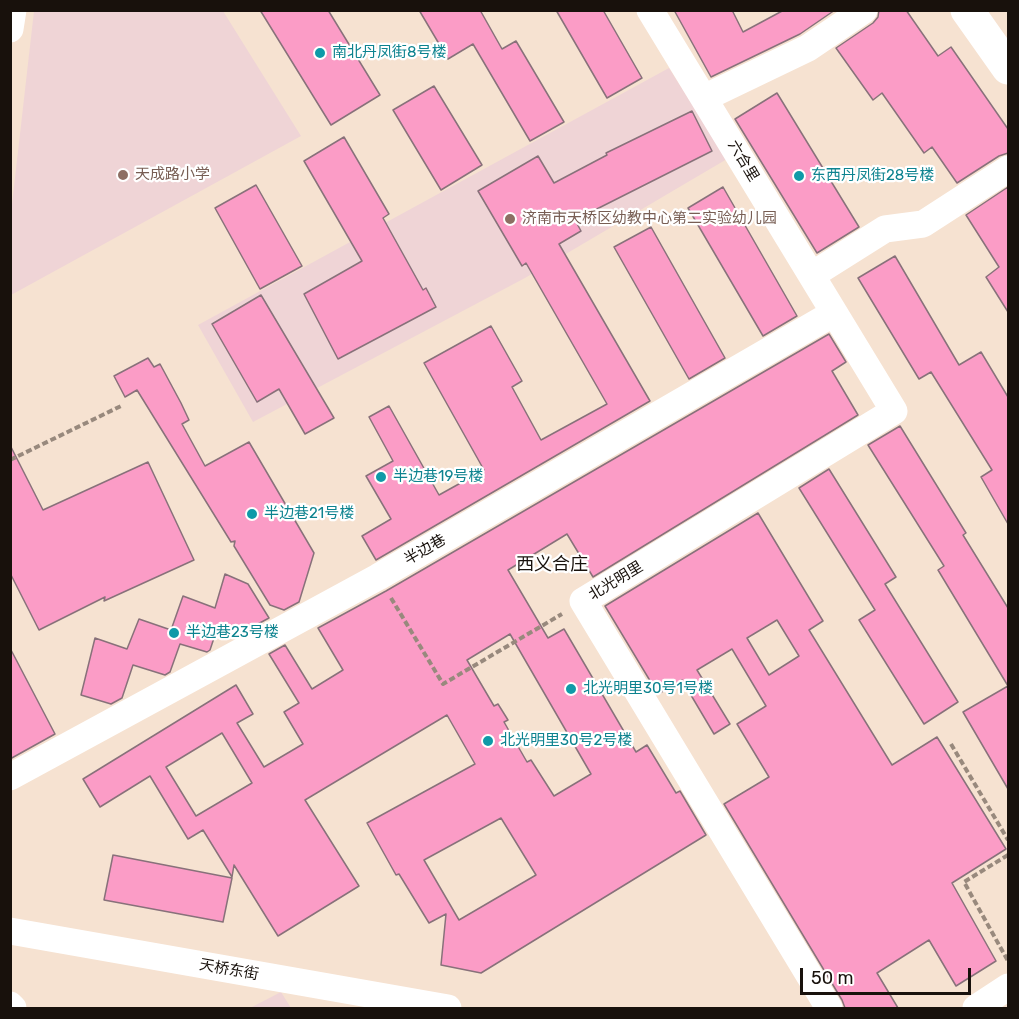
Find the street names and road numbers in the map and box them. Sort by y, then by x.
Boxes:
street label: 六合里 [724,137,762,185]
street label: 半边巷 [401,531,449,569]
street label: 北光明里 [586,558,646,604]
street label: 天桥东街 [198,956,260,984]

